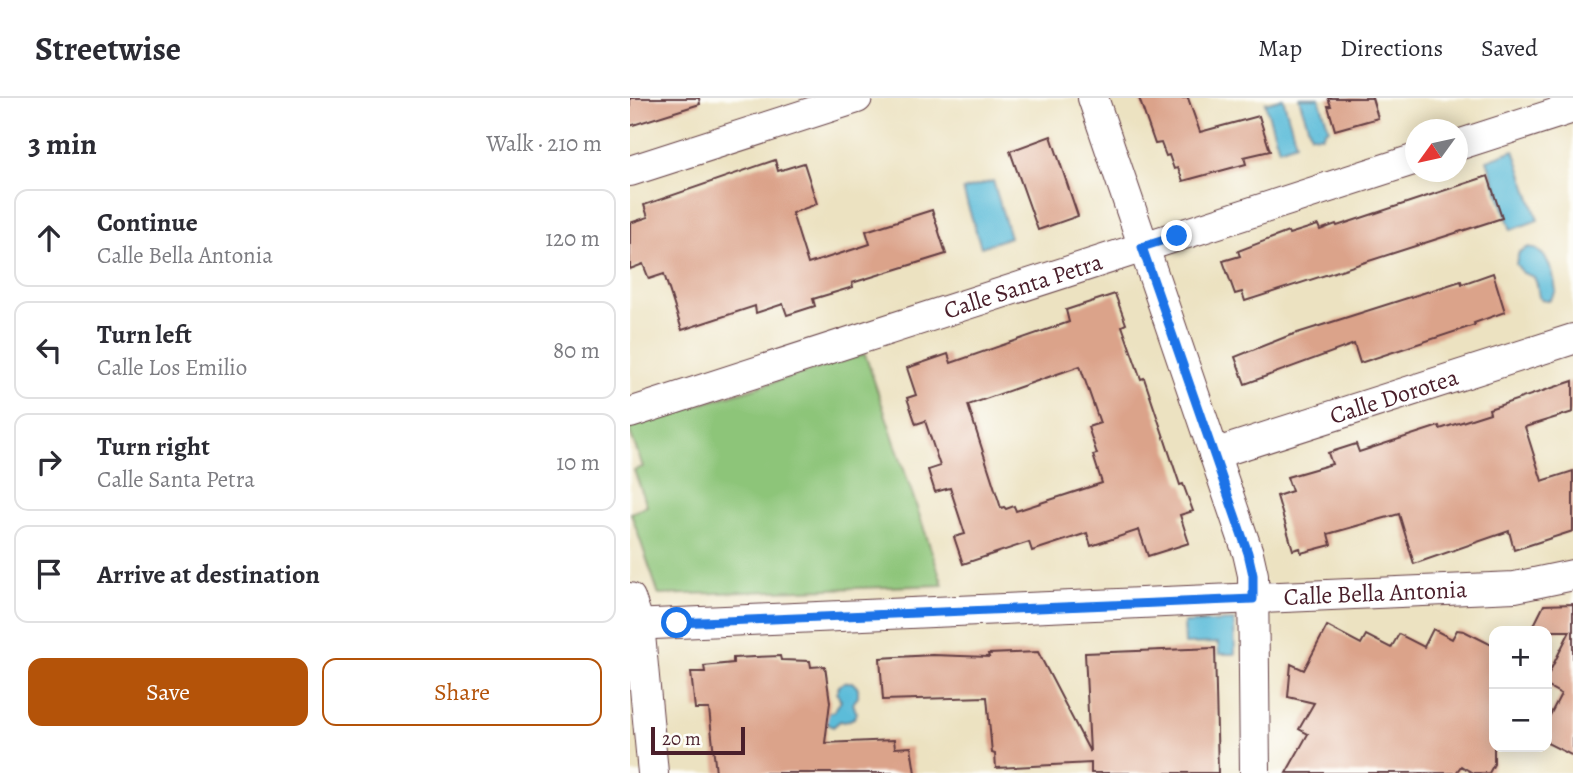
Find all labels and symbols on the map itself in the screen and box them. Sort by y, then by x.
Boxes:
north arrow [1405,119,1468,182]
route end [1161,220,1192,251]
street label: Calle Santa Petra [940,245,1107,327]
street label: Calle Dorotea [1326,361,1463,432]
street label: Calle Bella Antonia [1283,573,1469,613]
route start [661,607,692,638]
scale bar [651,724,746,756]

